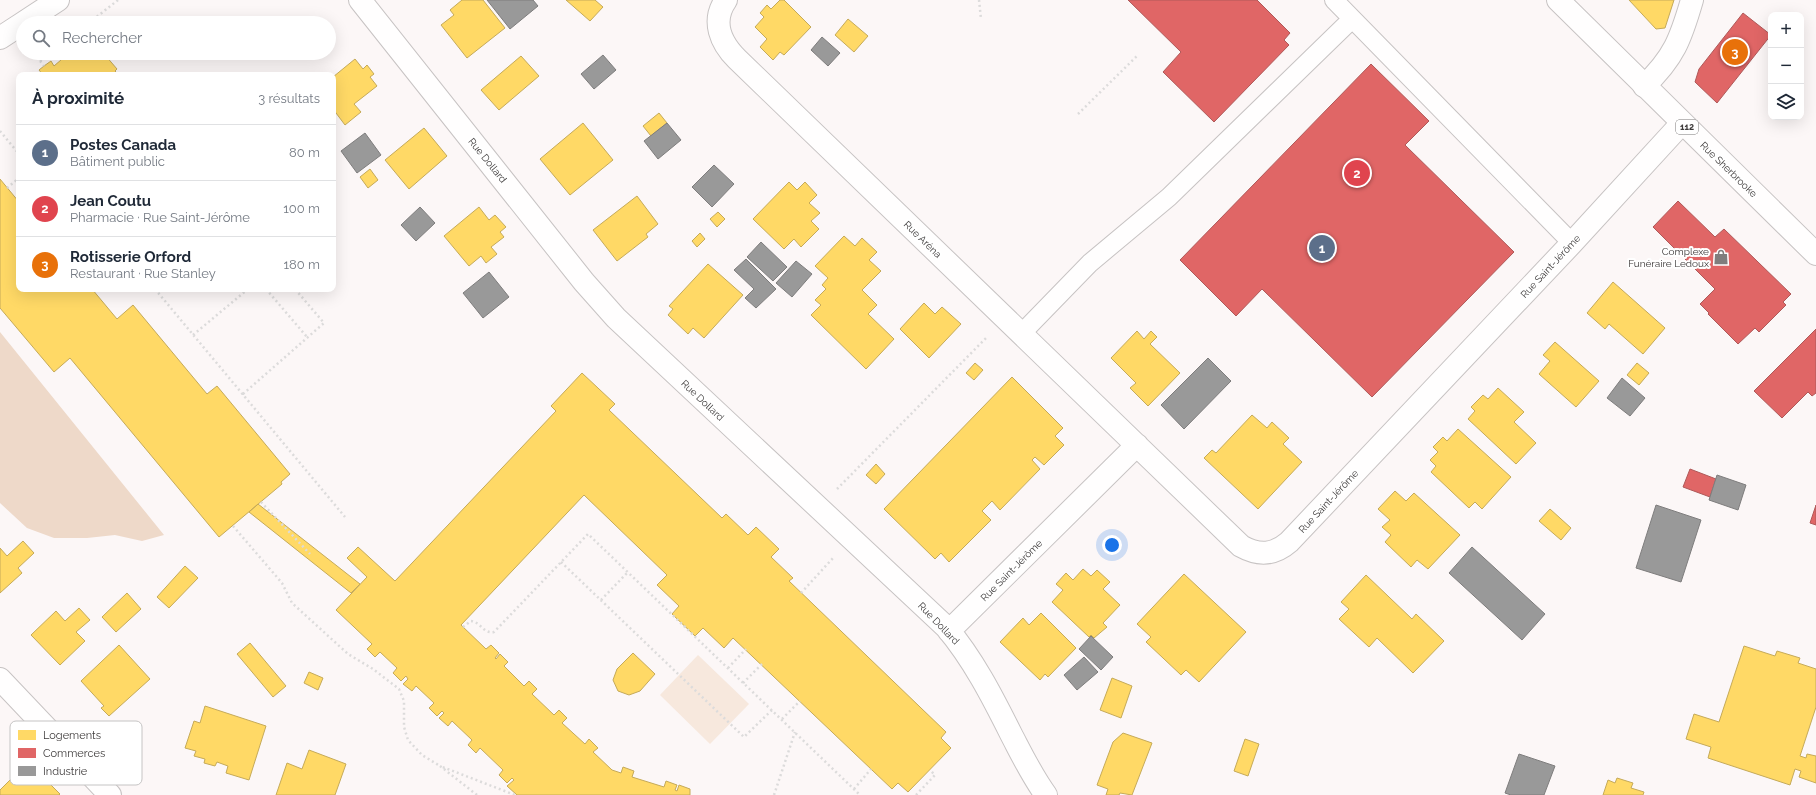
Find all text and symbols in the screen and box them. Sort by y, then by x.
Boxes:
map controls [1768,12,1804,120]
button: + [1768,12,1804,48]
search box [16,16,336,60]
icon: search [30,27,52,49]
text: Rechercher [62,29,142,47]
pin: 3 [1722,37,1748,67]
button: − [1768,48,1804,84]
button: layers [1768,84,1804,120]
text: À proximité [32,88,124,108]
text: 3 résultats [258,91,320,106]
road number: 112 [1676,120,1698,134]
text: Postes Canada [70,136,176,154]
street label: Rue Dollard [466,136,509,185]
street label: Rue Sherbrooke [1698,140,1759,199]
text: 1 [42,145,48,160]
text: 80 m [289,145,320,160]
text: Bâtiment public [70,154,165,169]
pin: 2 [1344,158,1370,188]
text: Jean Coutu [70,192,151,210]
text: 2 [41,201,49,216]
text: 100 m [283,201,320,216]
text: Pharmacie · Rue Saint-Jérôme [70,210,250,225]
street label: Rue Aréna [902,219,944,260]
street label: Rue Saint-Jérôme [1518,232,1583,300]
pin: 1 [1309,233,1335,263]
place label: Complexe Funéraire Ledoux [1628,246,1709,269]
text: Rotisserie Orford [70,248,191,266]
shop icon: Complexe Funéraire Ledoux [1712,248,1730,266]
text: 3 [41,257,49,272]
text: 180 m [284,257,320,272]
text: Restaurant · Rue Stanley [70,266,216,281]
street label: Rue Dollard [679,378,726,423]
street label: Rue Saint-Jérôme [1296,467,1361,535]
your location [1102,535,1122,555]
street label: Rue Saint-Jérôme [978,537,1044,603]
street label: Rue Dollard [916,600,961,647]
legend [10,721,142,785]
text: Logements [43,729,101,742]
text: Commerces [43,747,105,760]
text: Industrie [43,765,88,778]

